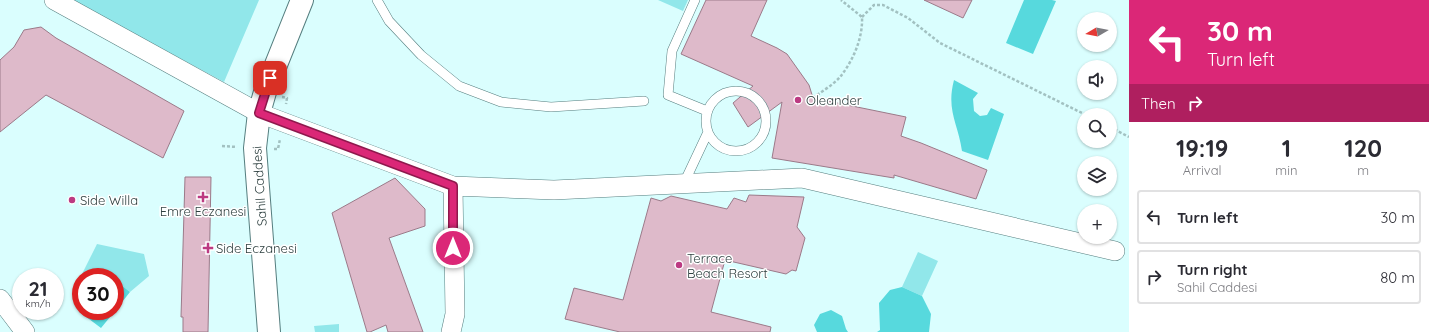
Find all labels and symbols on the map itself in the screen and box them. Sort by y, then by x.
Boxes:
north arrow [1077,12,1117,52]
pin [253,61,287,95]
place label: Oleander [806,92,862,108]
marker: Oleander [793,95,803,105]
street label: Sahil Caddesi [248,145,270,227]
place label: Side Willa [80,192,138,208]
marker: Emre Eczanesi [198,192,208,202]
marker: Side Willa [67,195,77,205]
place label: Emre Eczanesi [160,203,246,219]
position arrow [432,227,474,269]
place label: Side Eczanesi [216,240,297,256]
marker: Side Eczanesi [203,243,213,253]
place label: Terrace Beach Resort [687,250,768,281]
marker: Terrace Beach Resort [674,260,684,270]
speed limit sign: 30 [72,268,124,320]

